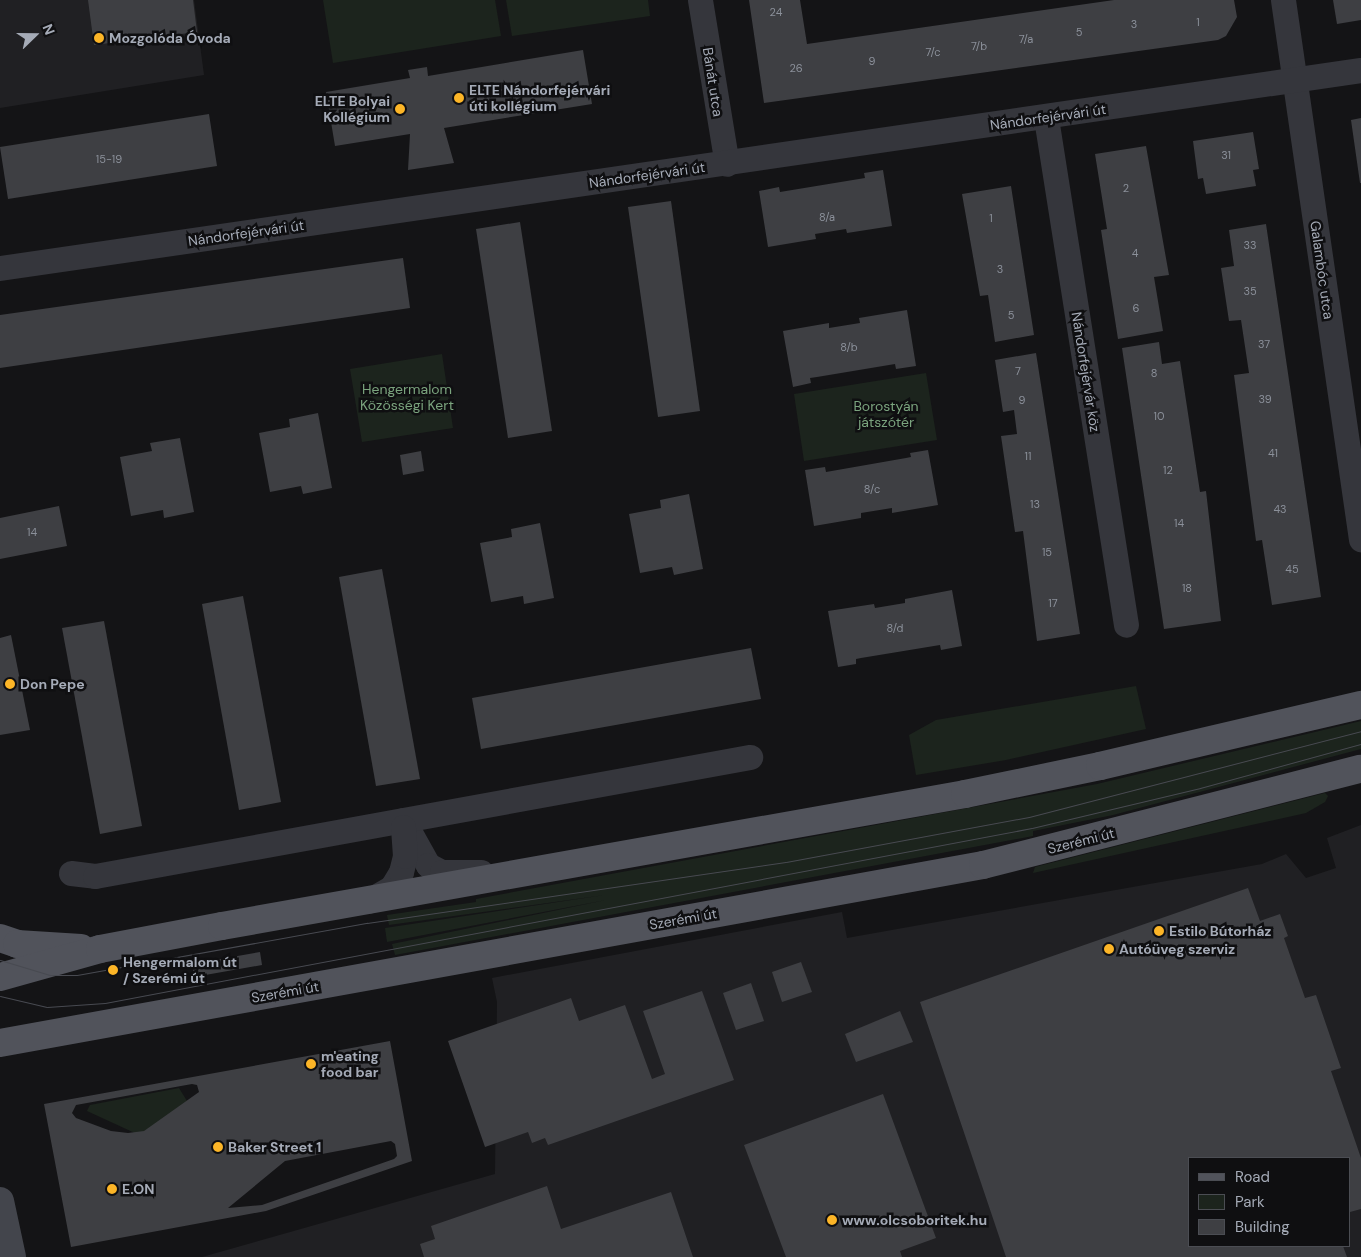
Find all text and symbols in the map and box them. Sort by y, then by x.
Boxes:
house number: 24 [770,5,782,19]
north arrow [10,10,60,60]
house number: 1 [1196,15,1200,29]
house number: 3 [1131,17,1137,31]
text: N [39,21,59,37]
house number: 5 [1076,25,1082,39]
place label: Mozgolóda Óvoda [109,30,231,46]
marker: Mozgolóda Óvoda [93,32,105,44]
house number: 7/a [1019,32,1033,46]
house number: 7/b [971,39,987,53]
house number: 7/c [925,45,941,59]
street label: Bánát utca [699,46,727,118]
house number: 9 [869,54,875,68]
house number: 26 [789,61,803,75]
place label: ELTE Nándorfejérvári úti kollégium [469,82,610,114]
marker: ELTE Nándorfejérvári úti kollégium [453,92,465,104]
place label: ELTE Bolyai Kollégium [315,93,390,125]
street label: Nándorfejérvári út [989,101,1107,133]
marker: ELTE Bolyai Kollégium [394,103,406,115]
house number: 31 [1221,148,1231,162]
house number: 15-19 [96,152,122,166]
street label: Nándorfejérvári út [588,159,706,191]
house number: 2 [1123,181,1129,195]
house number: 8/a [819,210,835,224]
house number: 1 [989,211,993,225]
street label: Nándorfejérvári út [187,217,305,249]
street label: Galambóc utca [1307,220,1337,320]
house number: 33 [1243,238,1257,252]
house number: 4 [1132,246,1138,260]
house number: 3 [997,262,1003,276]
house number: 35 [1243,284,1257,298]
house number: 6 [1133,301,1139,315]
house number: 5 [1008,308,1014,322]
street label: Nándorfejérvár köz [1068,311,1104,433]
house number: 37 [1258,337,1270,351]
house number: 8/b [840,340,858,354]
house number: 7 [1015,364,1021,378]
house number: 8 [1151,366,1157,380]
park label: Hengermalom Közösségi Kert [360,381,454,414]
house number: 39 [1258,392,1272,406]
house number: 9 [1019,393,1025,407]
park label: Borostyán játszótér [853,398,919,431]
house number: 10 [1154,409,1164,423]
house number: 41 [1268,446,1278,460]
house number: 11 [1025,449,1031,463]
house number: 12 [1163,463,1173,477]
house number: 8/c [864,482,880,496]
house number: 13 [1030,497,1040,511]
house number: 43 [1273,502,1287,516]
house number: 14 [1174,516,1184,530]
house number: 14 [27,525,37,539]
house number: 15 [1042,545,1052,559]
house number: 45 [1285,562,1299,576]
house number: 18 [1182,581,1192,595]
house number: 17 [1048,596,1058,610]
house number: 8/d [886,621,904,635]
place label: Don Pepe [20,676,85,692]
marker: Don Pepe [4,678,16,690]
street label: Szerémi út [1046,825,1116,857]
street label: Szerémi út [648,905,718,933]
place label: Estilo Bútorház [1169,923,1271,939]
marker: Estilo Bútorház [1153,925,1165,937]
place label: Autóüveg szerviz [1119,941,1235,957]
marker: Autóüveg szerviz [1103,943,1115,955]
place label: Hengermalom út / Szerémi út [123,954,237,986]
marker: Hengermalom út / Szerémi út [107,964,119,976]
street label: Szerémi út [250,978,320,1006]
place label: m'eating food bar [321,1048,379,1080]
marker: m'eating food bar [305,1058,317,1070]
place label: Baker Street 1 [228,1139,321,1155]
marker: Baker Street 1 [212,1141,224,1153]
legend [1188,1157,1351,1247]
text: Road [1235,1167,1270,1187]
place label: E.ON [122,1181,154,1197]
marker: E.ON [106,1183,118,1195]
text: Park [1235,1192,1265,1212]
place label: www.olcsoboritek.hu [842,1212,987,1228]
marker: www.olcsoboritek.hu [826,1214,838,1226]
text: Building [1235,1217,1290,1237]

